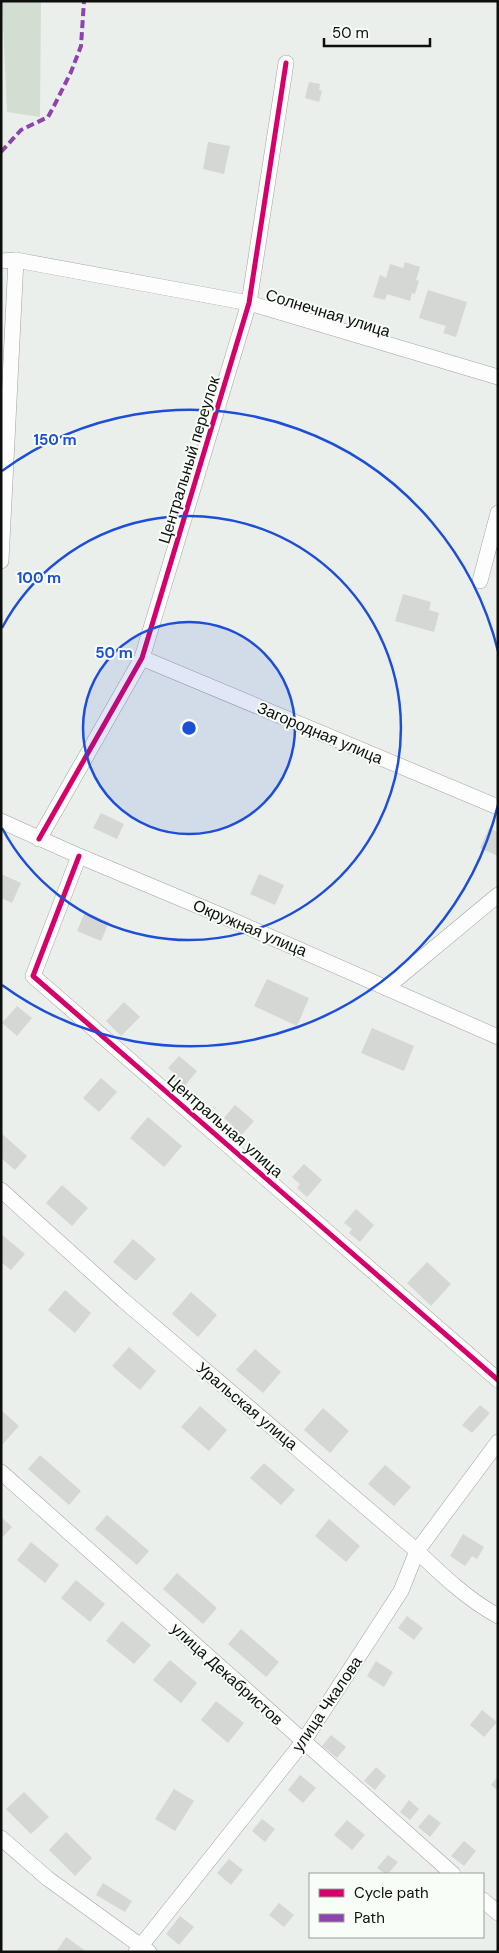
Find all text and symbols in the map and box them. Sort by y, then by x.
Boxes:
scale bar [324,15,430,47]
text: 50 m [332,23,369,43]
street label: Солнечная улица [263,284,393,342]
street label: Центральный переулок [154,373,225,546]
text: 150 m [34,430,77,450]
text: 100 m [17,568,61,588]
text: 50 m [95,643,133,663]
street label: Загородная улица [254,697,386,769]
centre of rings [180,719,198,737]
street label: Окружная улица [190,895,310,961]
street label: Центральная улица [163,1070,287,1182]
street label: Уральская улица [192,1357,302,1455]
street label: улица Декабристов [167,1618,287,1730]
street label: улица Чкалова [287,1652,367,1756]
legend [309,1873,484,1938]
text: Cycle path [354,1883,429,1903]
text: Path [354,1908,385,1928]

